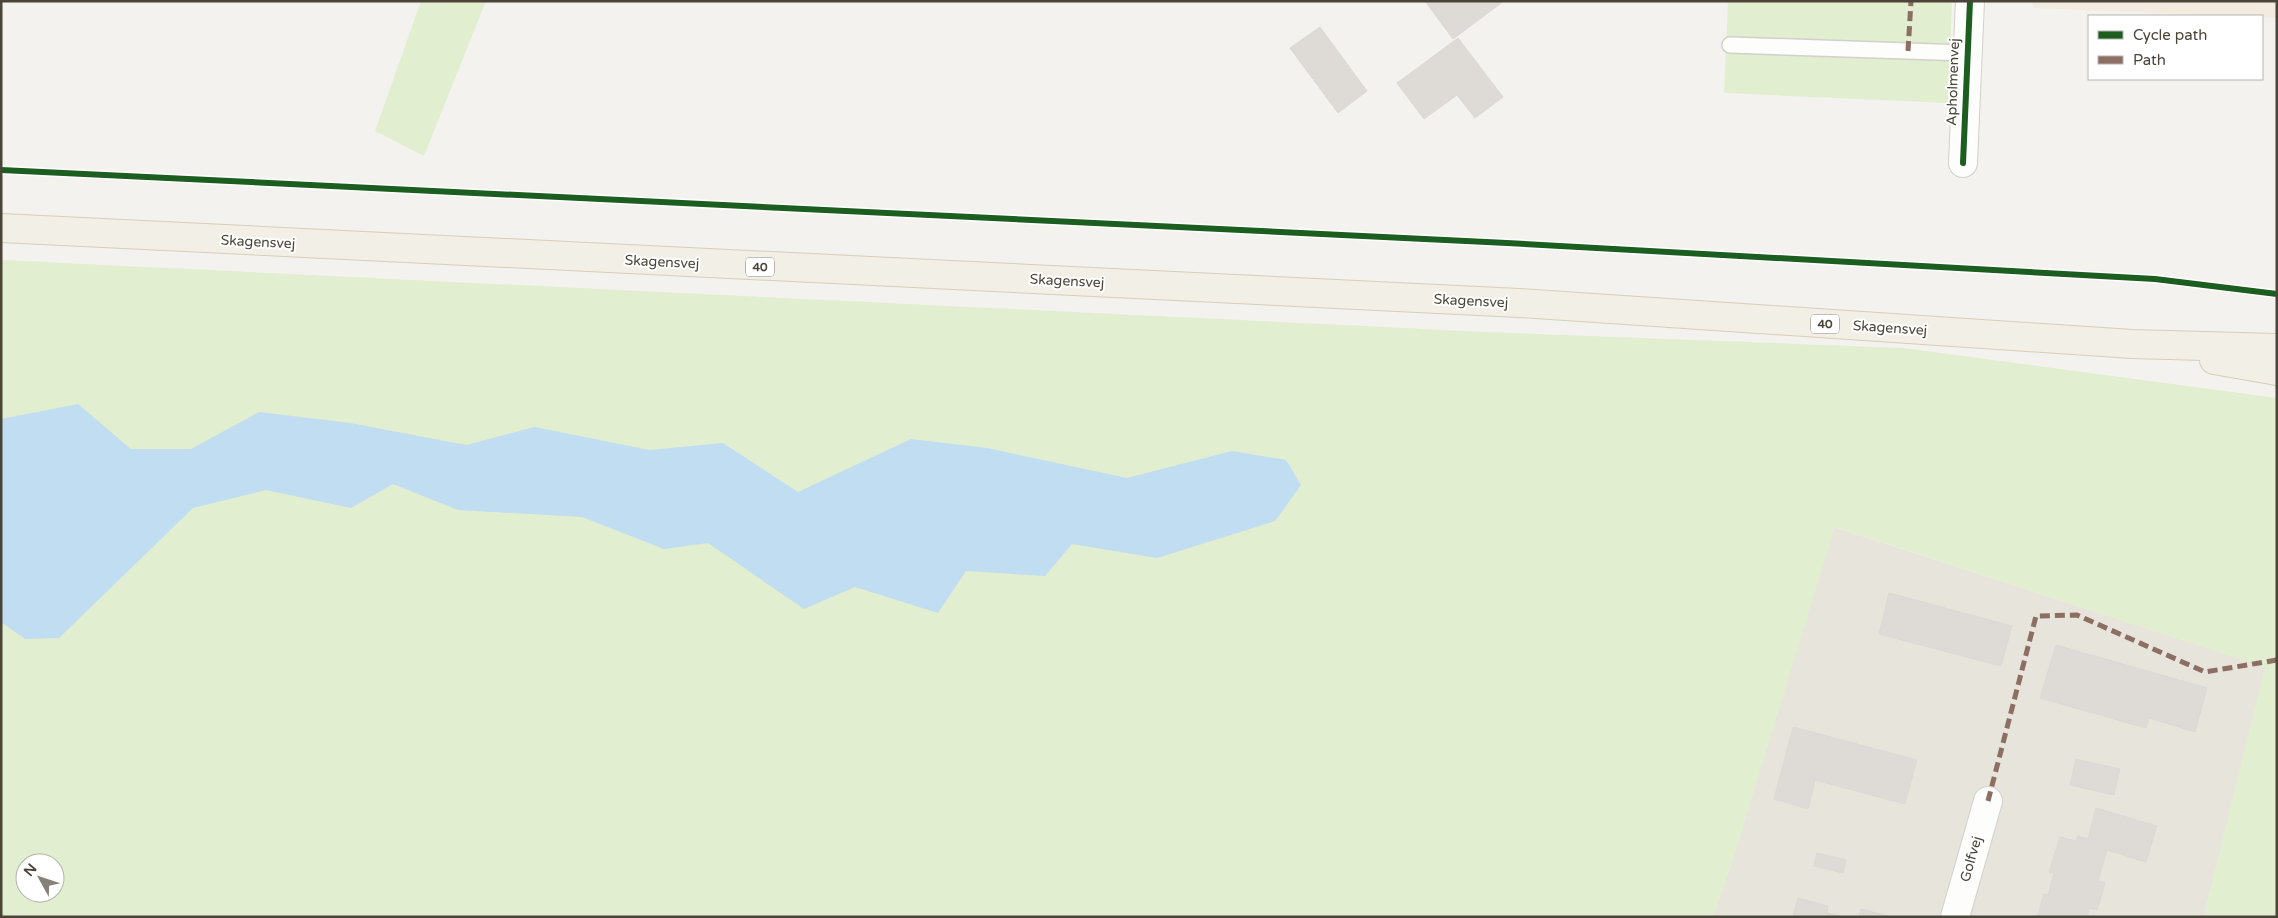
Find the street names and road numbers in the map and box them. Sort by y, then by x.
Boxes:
street label: Apholmenvej [1943,38,1963,126]
street label: Skagensvej [220,232,296,252]
street label: Skagensvej [624,252,700,272]
road number: 40 [746,258,774,276]
street label: Skagensvej [1029,271,1105,291]
street label: Skagensvej [1433,291,1509,311]
road number: 40 [1811,314,1839,334]
street label: Skagensvej [1852,317,1928,339]
street label: Golfvej [1956,834,1986,884]

